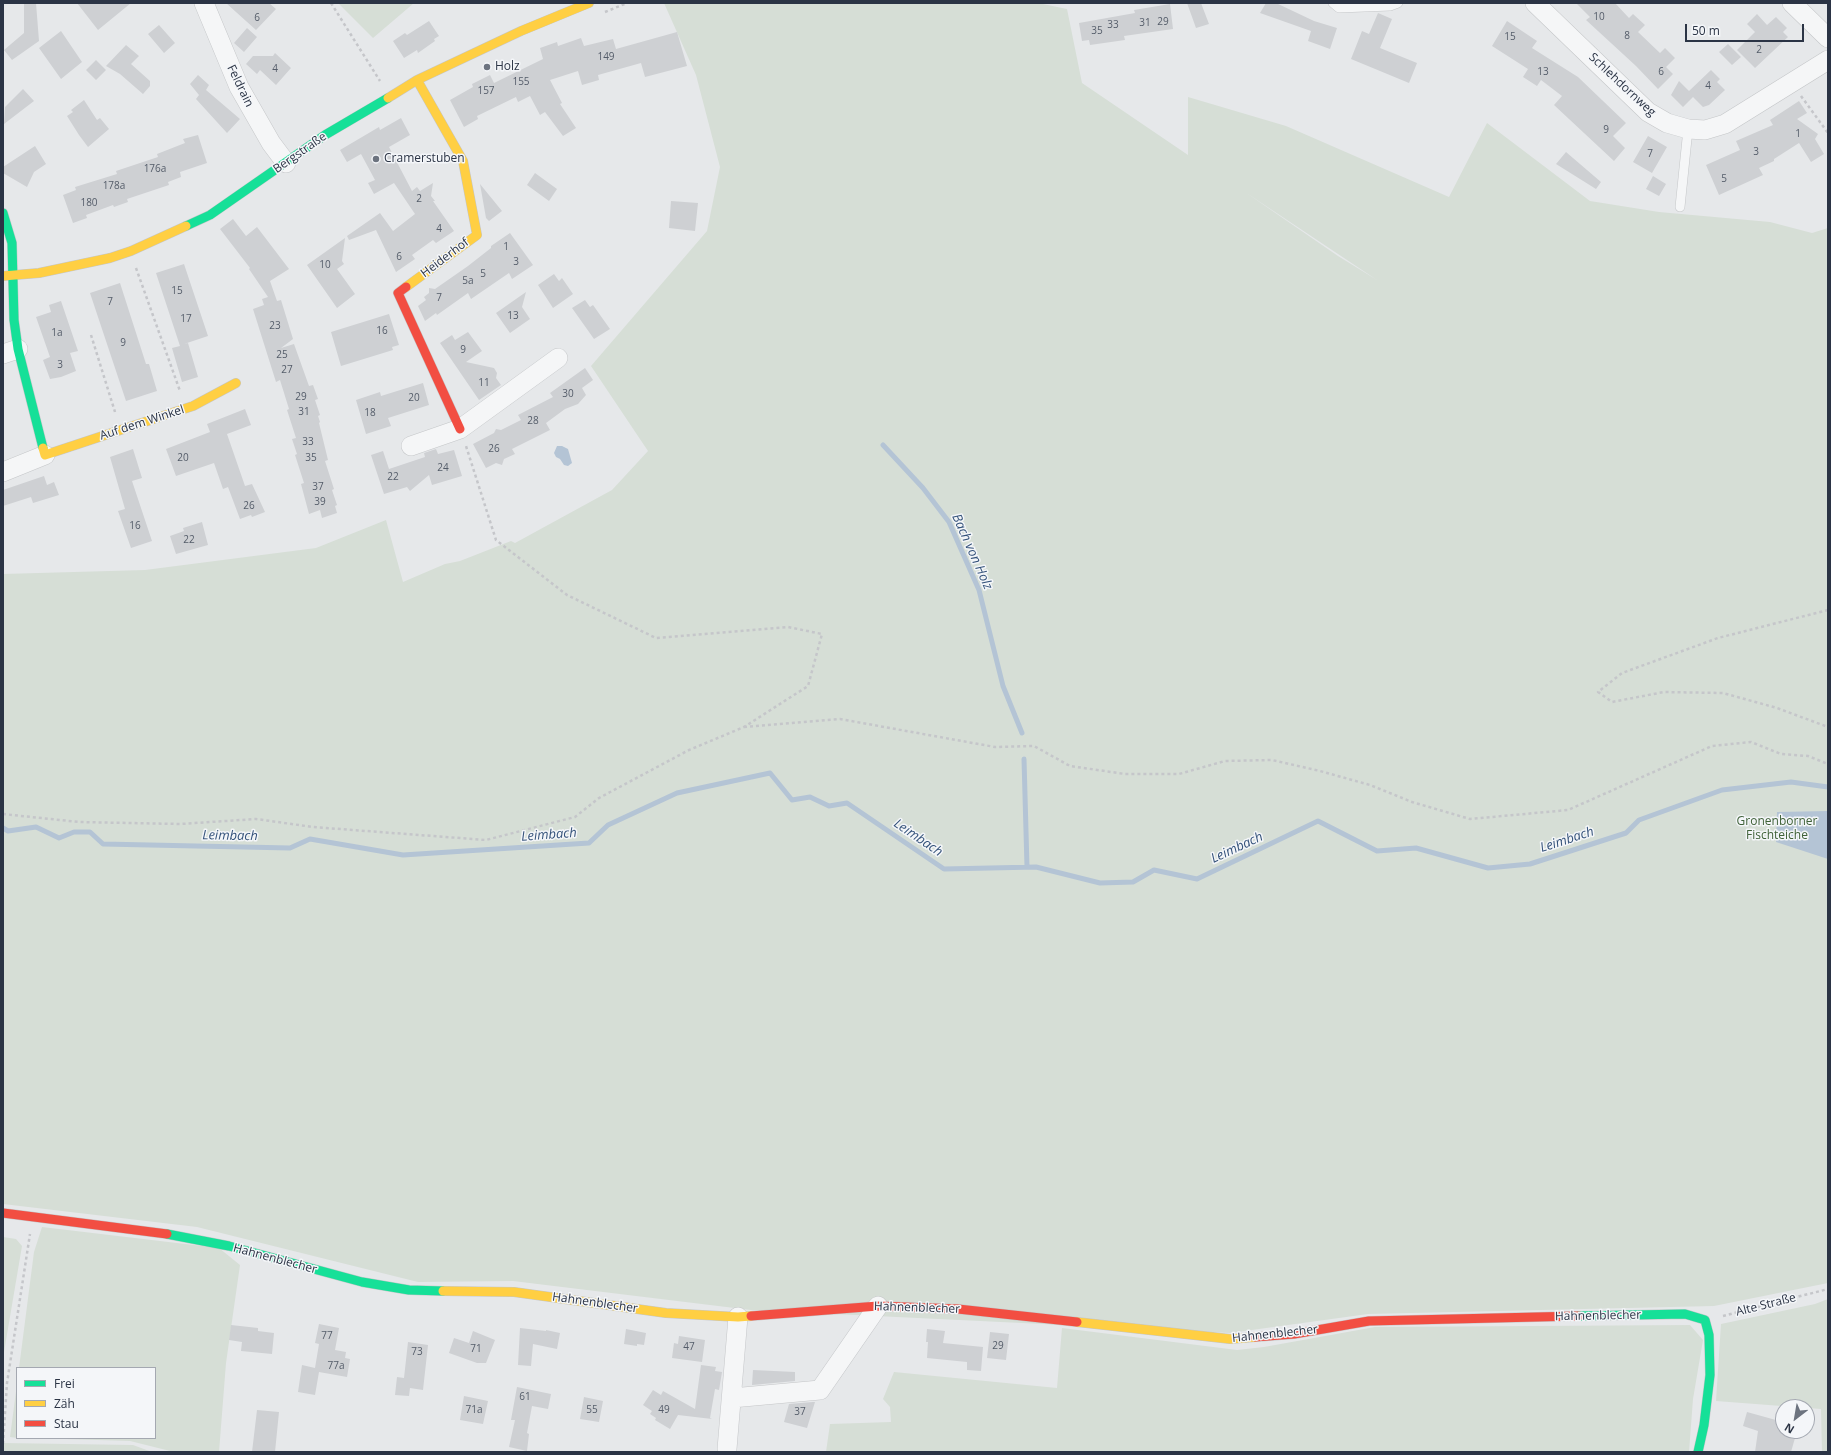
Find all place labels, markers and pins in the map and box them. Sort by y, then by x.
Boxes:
place label: Holz [495,60,520,74]
marker: Holz [482,62,492,72]
place label: Cramerstuben [384,152,465,166]
marker: Cramerstuben [371,154,381,164]

